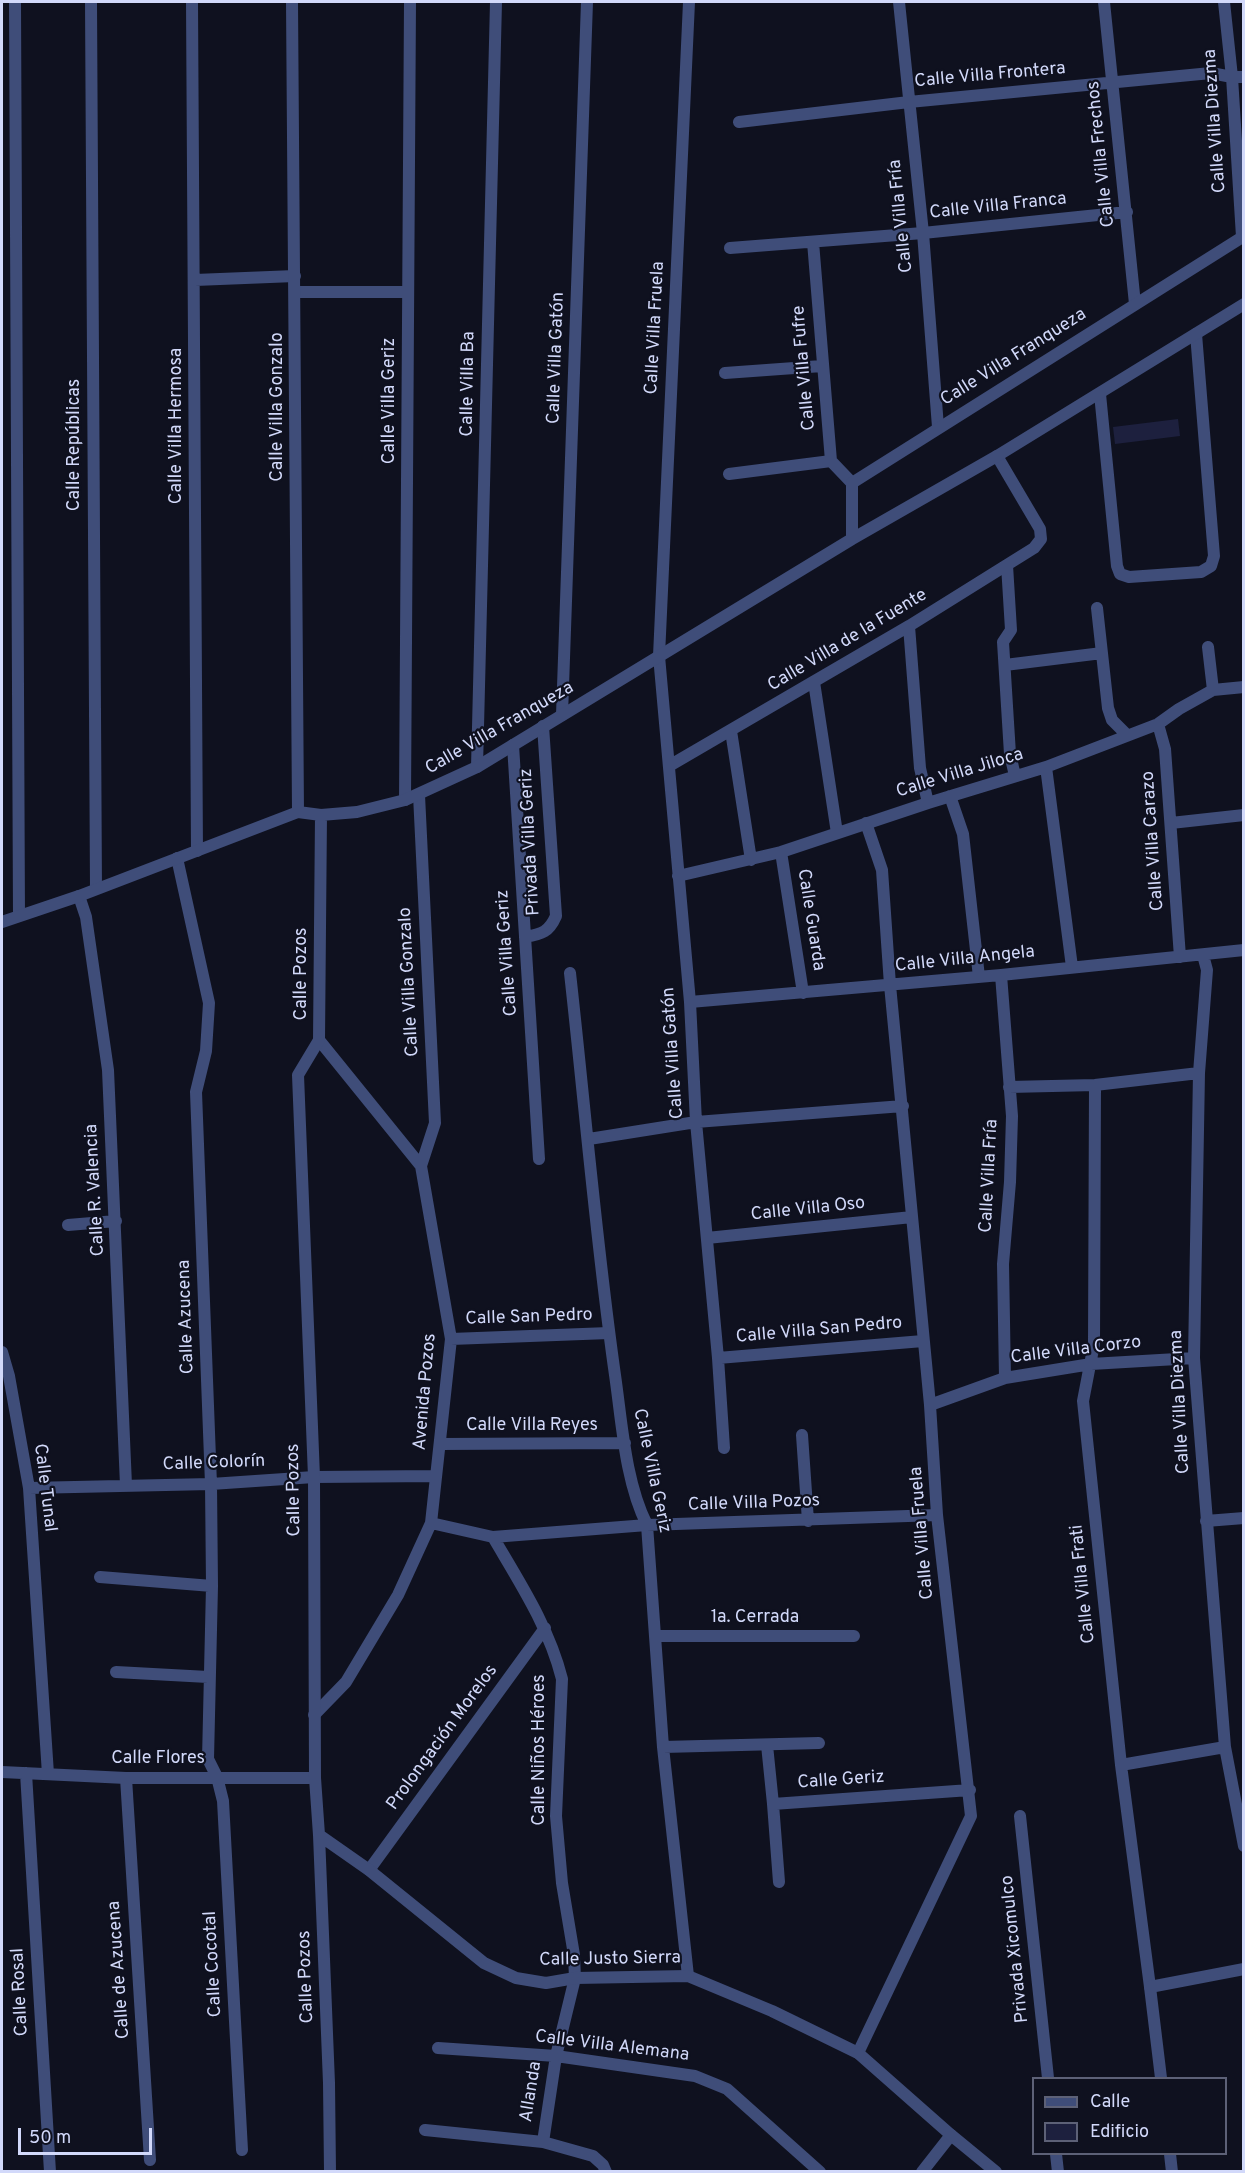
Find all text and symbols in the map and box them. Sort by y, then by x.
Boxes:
street label: Calle Villa Diezma [1200,48,1232,194]
street label: Calle Villa Frontera [914,59,1066,93]
street label: Calle Villa Frechos [1084,80,1120,228]
street label: Calle Villa Fría [885,158,919,274]
street label: Calle Villa Franca [928,189,1068,225]
street label: Calle Villa Fruela [642,261,670,395]
street label: Calle Villa Gatón [544,292,570,424]
street label: Calle Villa Fufre [789,304,821,432]
street label: Calle Villa Franqueza [937,304,1091,412]
street label: Calle Villa Ba [457,331,481,437]
street label: Calle Villa Gonzalo [267,332,289,482]
street label: Calle Villa Geriz [379,338,401,464]
street label: Calle Villa Hermosa [166,348,188,504]
street label: Calle Repúblicas [64,379,86,511]
street label: Calle Villa de la Fuente [764,585,932,697]
street label: Calle Villa Franqueza [422,678,578,780]
street label: Calle Villa Jiloca [894,744,1026,804]
street label: Privada Villa Geriz [516,768,546,916]
street label: Calle Villa Carazo [1138,770,1170,912]
street label: Calle Guarda [791,867,829,973]
street label: Calle Villa Geriz [493,889,523,1017]
street label: Calle Villa Gonzalo [395,907,425,1057]
street label: Calle Pozos [291,928,313,1020]
street label: Calle Villa Angela [894,942,1036,978]
street label: Calle Villa Gatón [659,986,689,1120]
street label: Calle Villa Fría [976,1119,1004,1233]
street label: Calle R. Valencia [82,1123,110,1257]
street label: Calle Villa Oso [750,1193,866,1227]
street label: Calle Azucena [174,1259,200,1375]
street label: Calle San Pedro [465,1305,593,1331]
street label: Calle Villa San Pedro [735,1313,903,1349]
street label: Calle Villa Diezma [1166,1329,1196,1475]
street label: Calle Villa Corzo [1009,1332,1143,1370]
street label: Avenida Pozos [410,1333,442,1451]
street label: Calle Villa Geriz [627,1407,675,1535]
street label: Calle Villa Reyes [466,1415,598,1437]
street label: Calle Tunal [28,1443,60,1533]
street label: Calle Pozos [283,1443,307,1537]
street label: Calle Colorín [162,1451,266,1477]
street label: Calle Villa Fruela [906,1466,940,1600]
street label: Calle Villa Pozos [687,1491,821,1517]
street label: Calle Villa Frati [1067,1523,1101,1645]
street label: 1a. Cerrada [711,1607,799,1629]
street label: Prolongación Morelos [383,1661,503,1815]
street label: Calle Niños Héroes [529,1674,551,1826]
street label: Calle Flores [111,1748,205,1770]
street label: Calle Geriz [797,1767,885,1795]
street label: Privada Xicomulco [997,1874,1035,2024]
street label: Calle de Azucena [104,1900,136,2040]
street label: Calle Cocotal [200,1910,228,2018]
street label: Calle Pozos [295,1930,319,2024]
street label: Calle Rosal [8,1947,34,2037]
street label: Calle Justo Sierra [539,1948,681,1972]
street label: Calle Villa Alemana [534,2027,690,2067]
street label: Allanda [517,2060,547,2124]
legend [1032,2077,1227,2155]
text: Calle [1090,2091,1130,2114]
scale bar [21,2116,154,2154]
text: Edificio [1090,2121,1149,2144]
text: 50 m [29,2127,71,2150]

